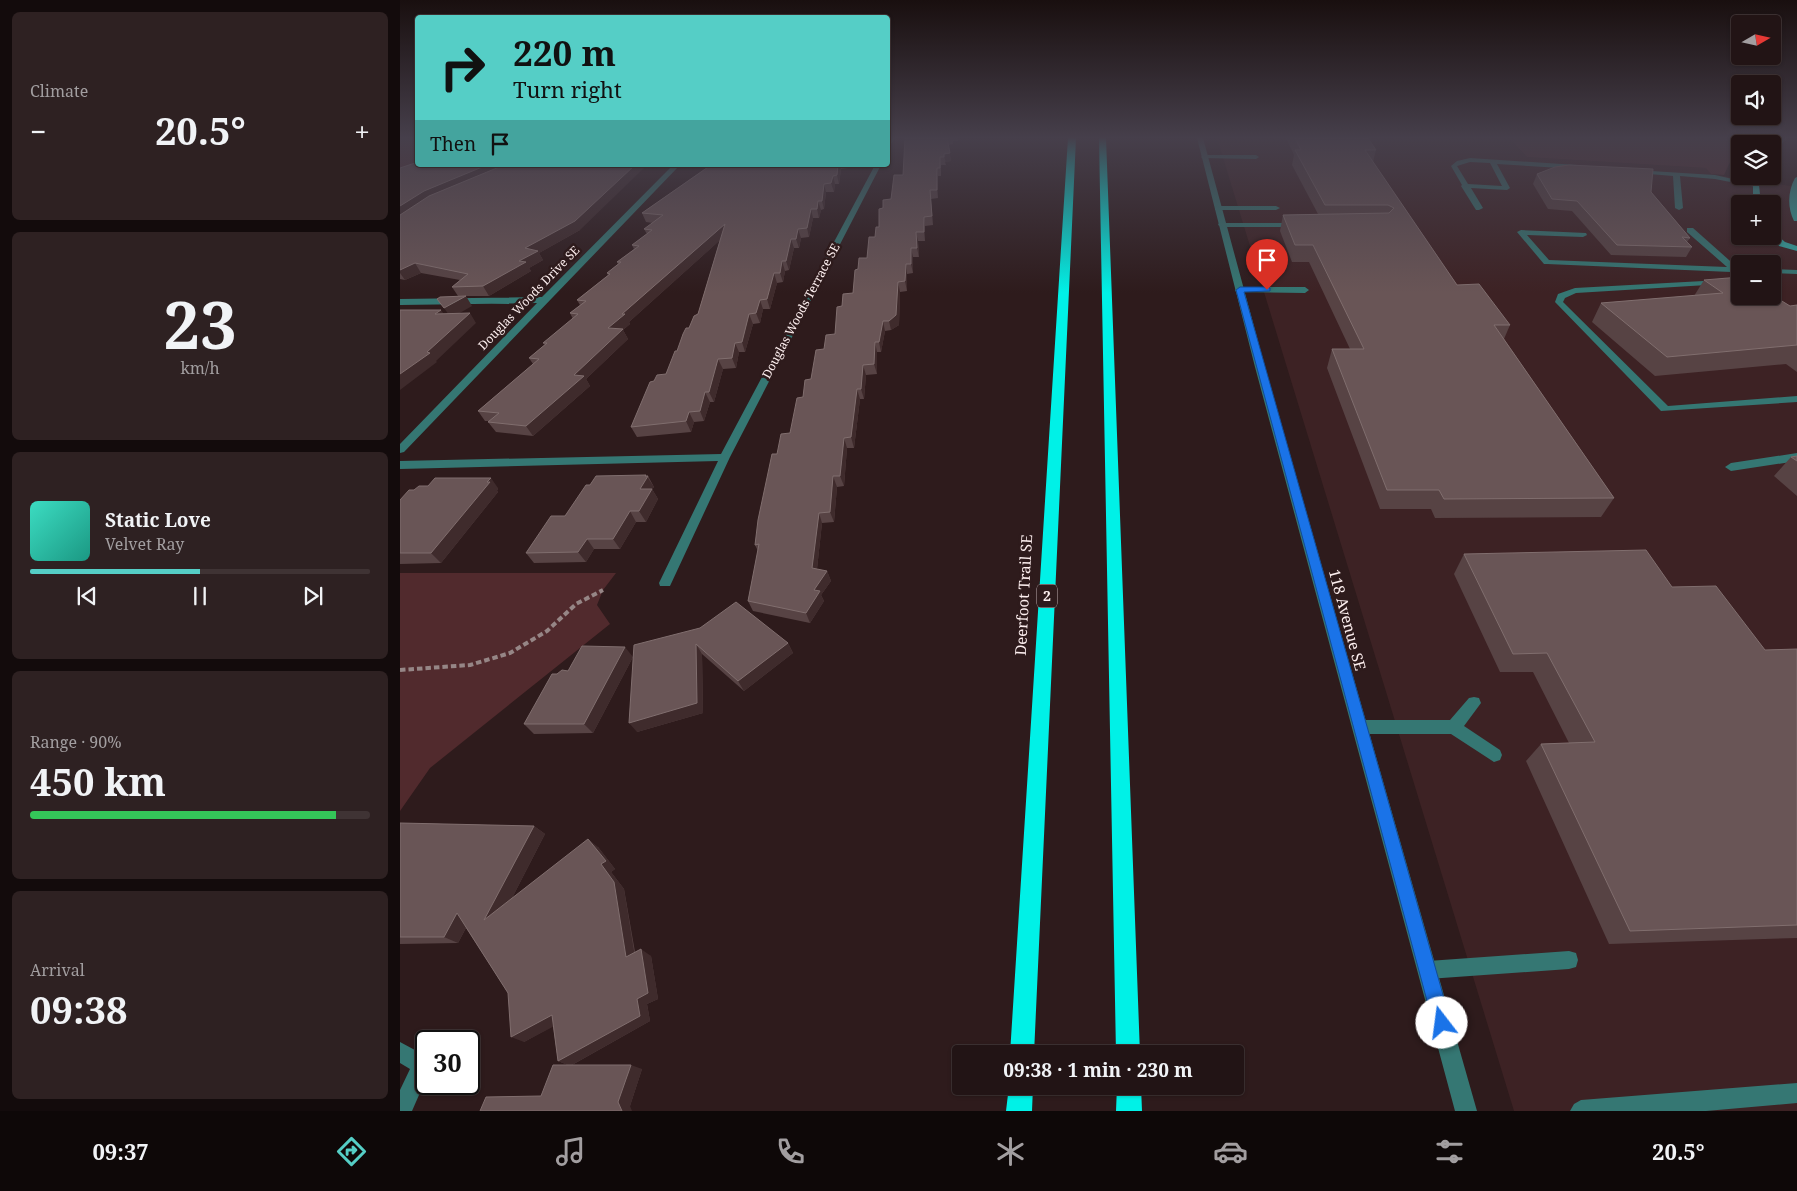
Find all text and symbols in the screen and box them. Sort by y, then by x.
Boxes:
north arrow [1731,15,1781,65]
map controls [1731,15,1781,305]
text: 220 m [513,29,616,76]
icon: right [430,35,495,100]
text: Turn right [513,74,622,104]
button: sound [1731,75,1781,125]
text: Climate [30,80,88,102]
text: 20.5° [155,104,246,156]
text: − [30,112,46,150]
text: + [354,112,370,150]
icon: arrive [486,130,514,158]
text: Then [430,131,476,157]
button: layers [1731,135,1781,185]
button: + [1731,195,1781,245]
pin [1246,239,1288,290]
street label: Douglas Woods Terrace SE [758,240,843,381]
street label: Douglas Woods Drive SE [474,242,583,354]
icon: arrive [1253,246,1281,274]
button: − [1731,255,1781,305]
text: 23 [163,280,237,368]
text: km/h [180,357,220,379]
text: Static Love [105,507,211,533]
text: Velvet Ray [105,533,184,555]
street label: Deerfoot Trail SE [1010,534,1036,656]
street label: 118 Avenue SE [1325,567,1371,673]
icon: previous [73,582,101,610]
icon: pause [186,582,214,610]
icon: next [299,582,327,610]
road number: 2 [1037,584,1057,608]
text: Range · 90% [30,731,122,753]
text: 450 km [30,755,166,807]
text: Arrival [30,959,85,981]
text: 09:38 [30,983,127,1035]
position arrow [1415,996,1467,1048]
speed limit sign: 30 [415,1030,480,1095]
text: 09:38 · 1 min · 230 m [1003,1057,1193,1083]
icon: directions [334,1134,369,1169]
icon: music [553,1134,588,1169]
icon: phone [773,1134,808,1169]
icon: climate [993,1134,1028,1169]
icon: car [1213,1134,1248,1169]
icon: filters [1432,1134,1467,1169]
text: 09:37 [92,1136,149,1166]
text: 20.5° [1652,1136,1705,1166]

